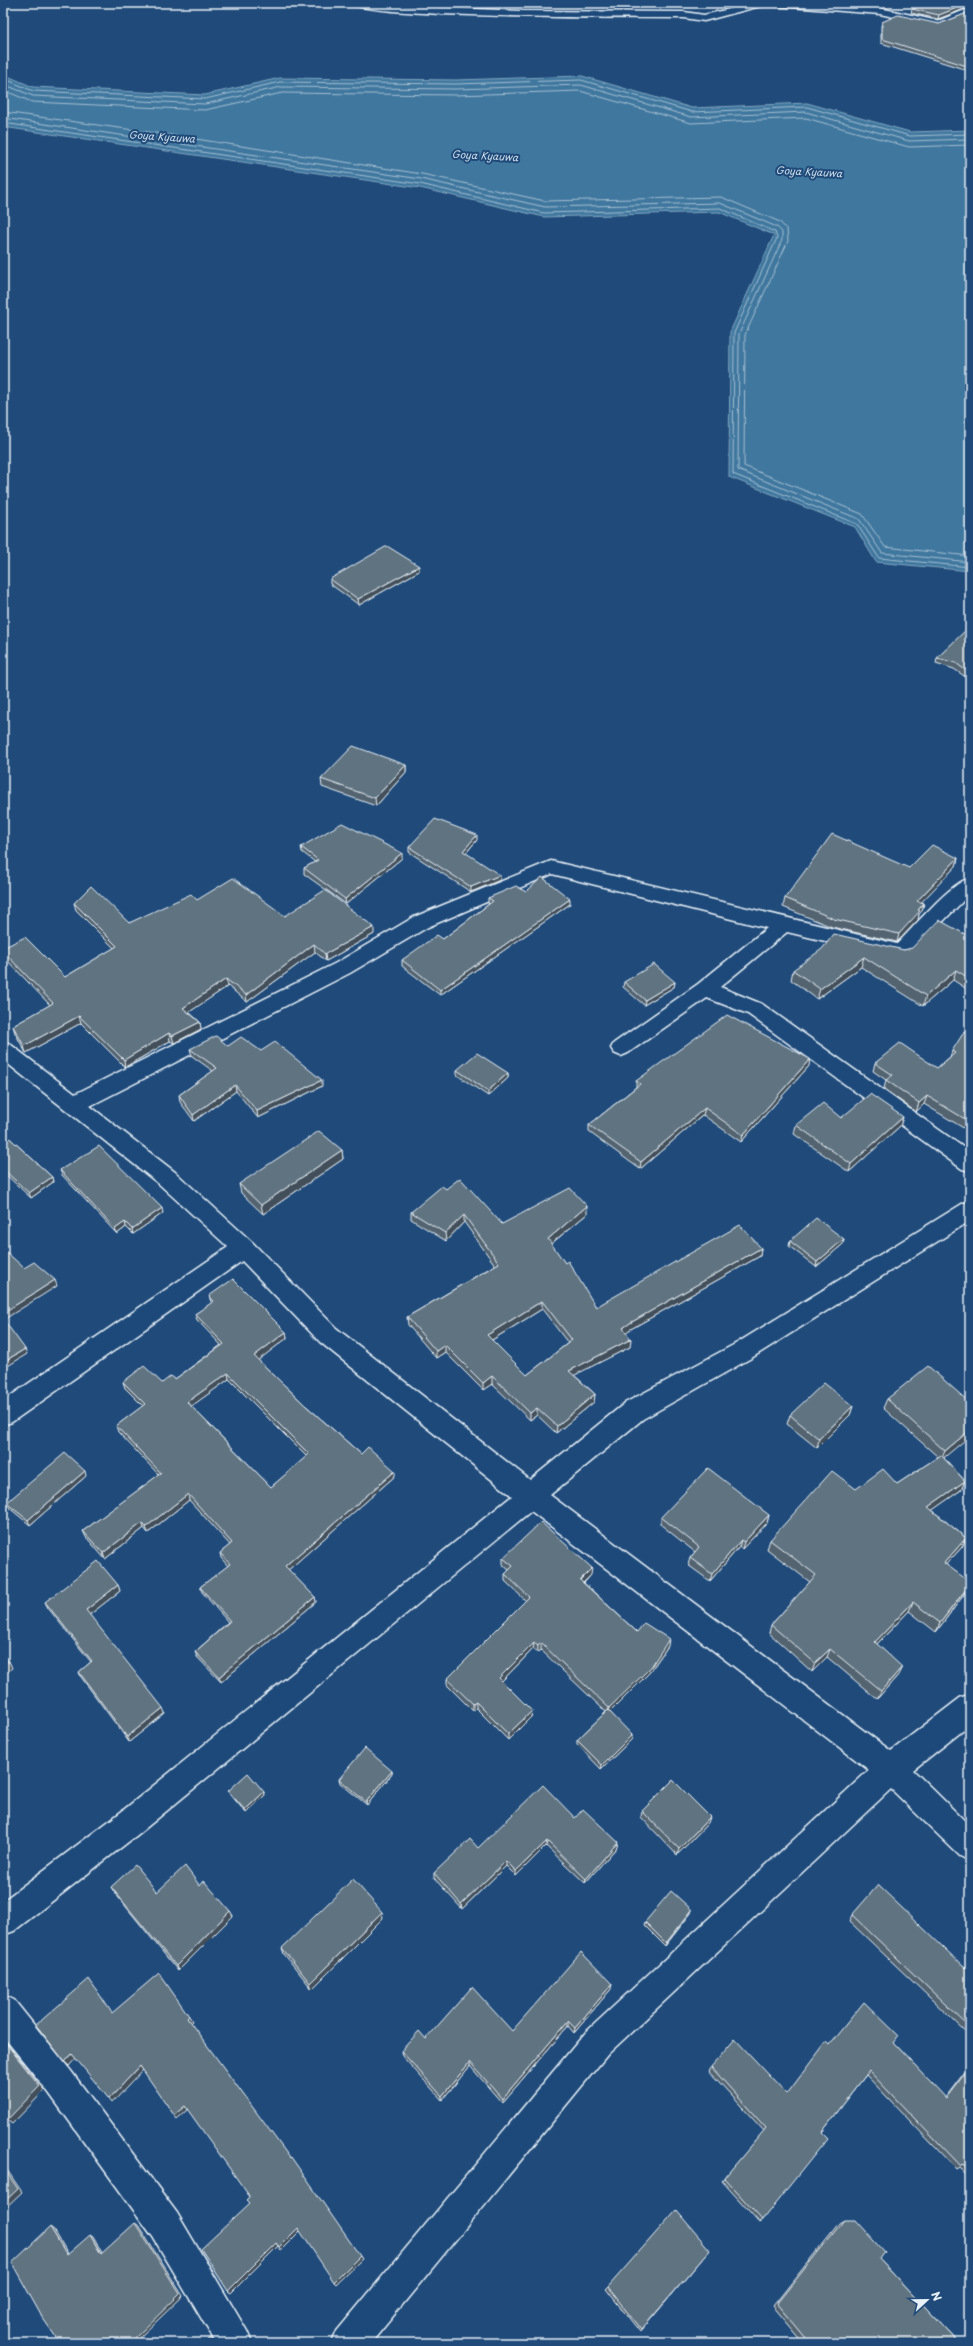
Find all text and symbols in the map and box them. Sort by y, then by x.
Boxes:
water label: Goya Kyauwa [128,126,196,147]
water label: Goya Kyauwa [451,146,519,165]
water label: Goya Kyauwa [775,162,843,181]
north arrow [907,2280,947,2320]
text: N [927,2289,946,2304]

